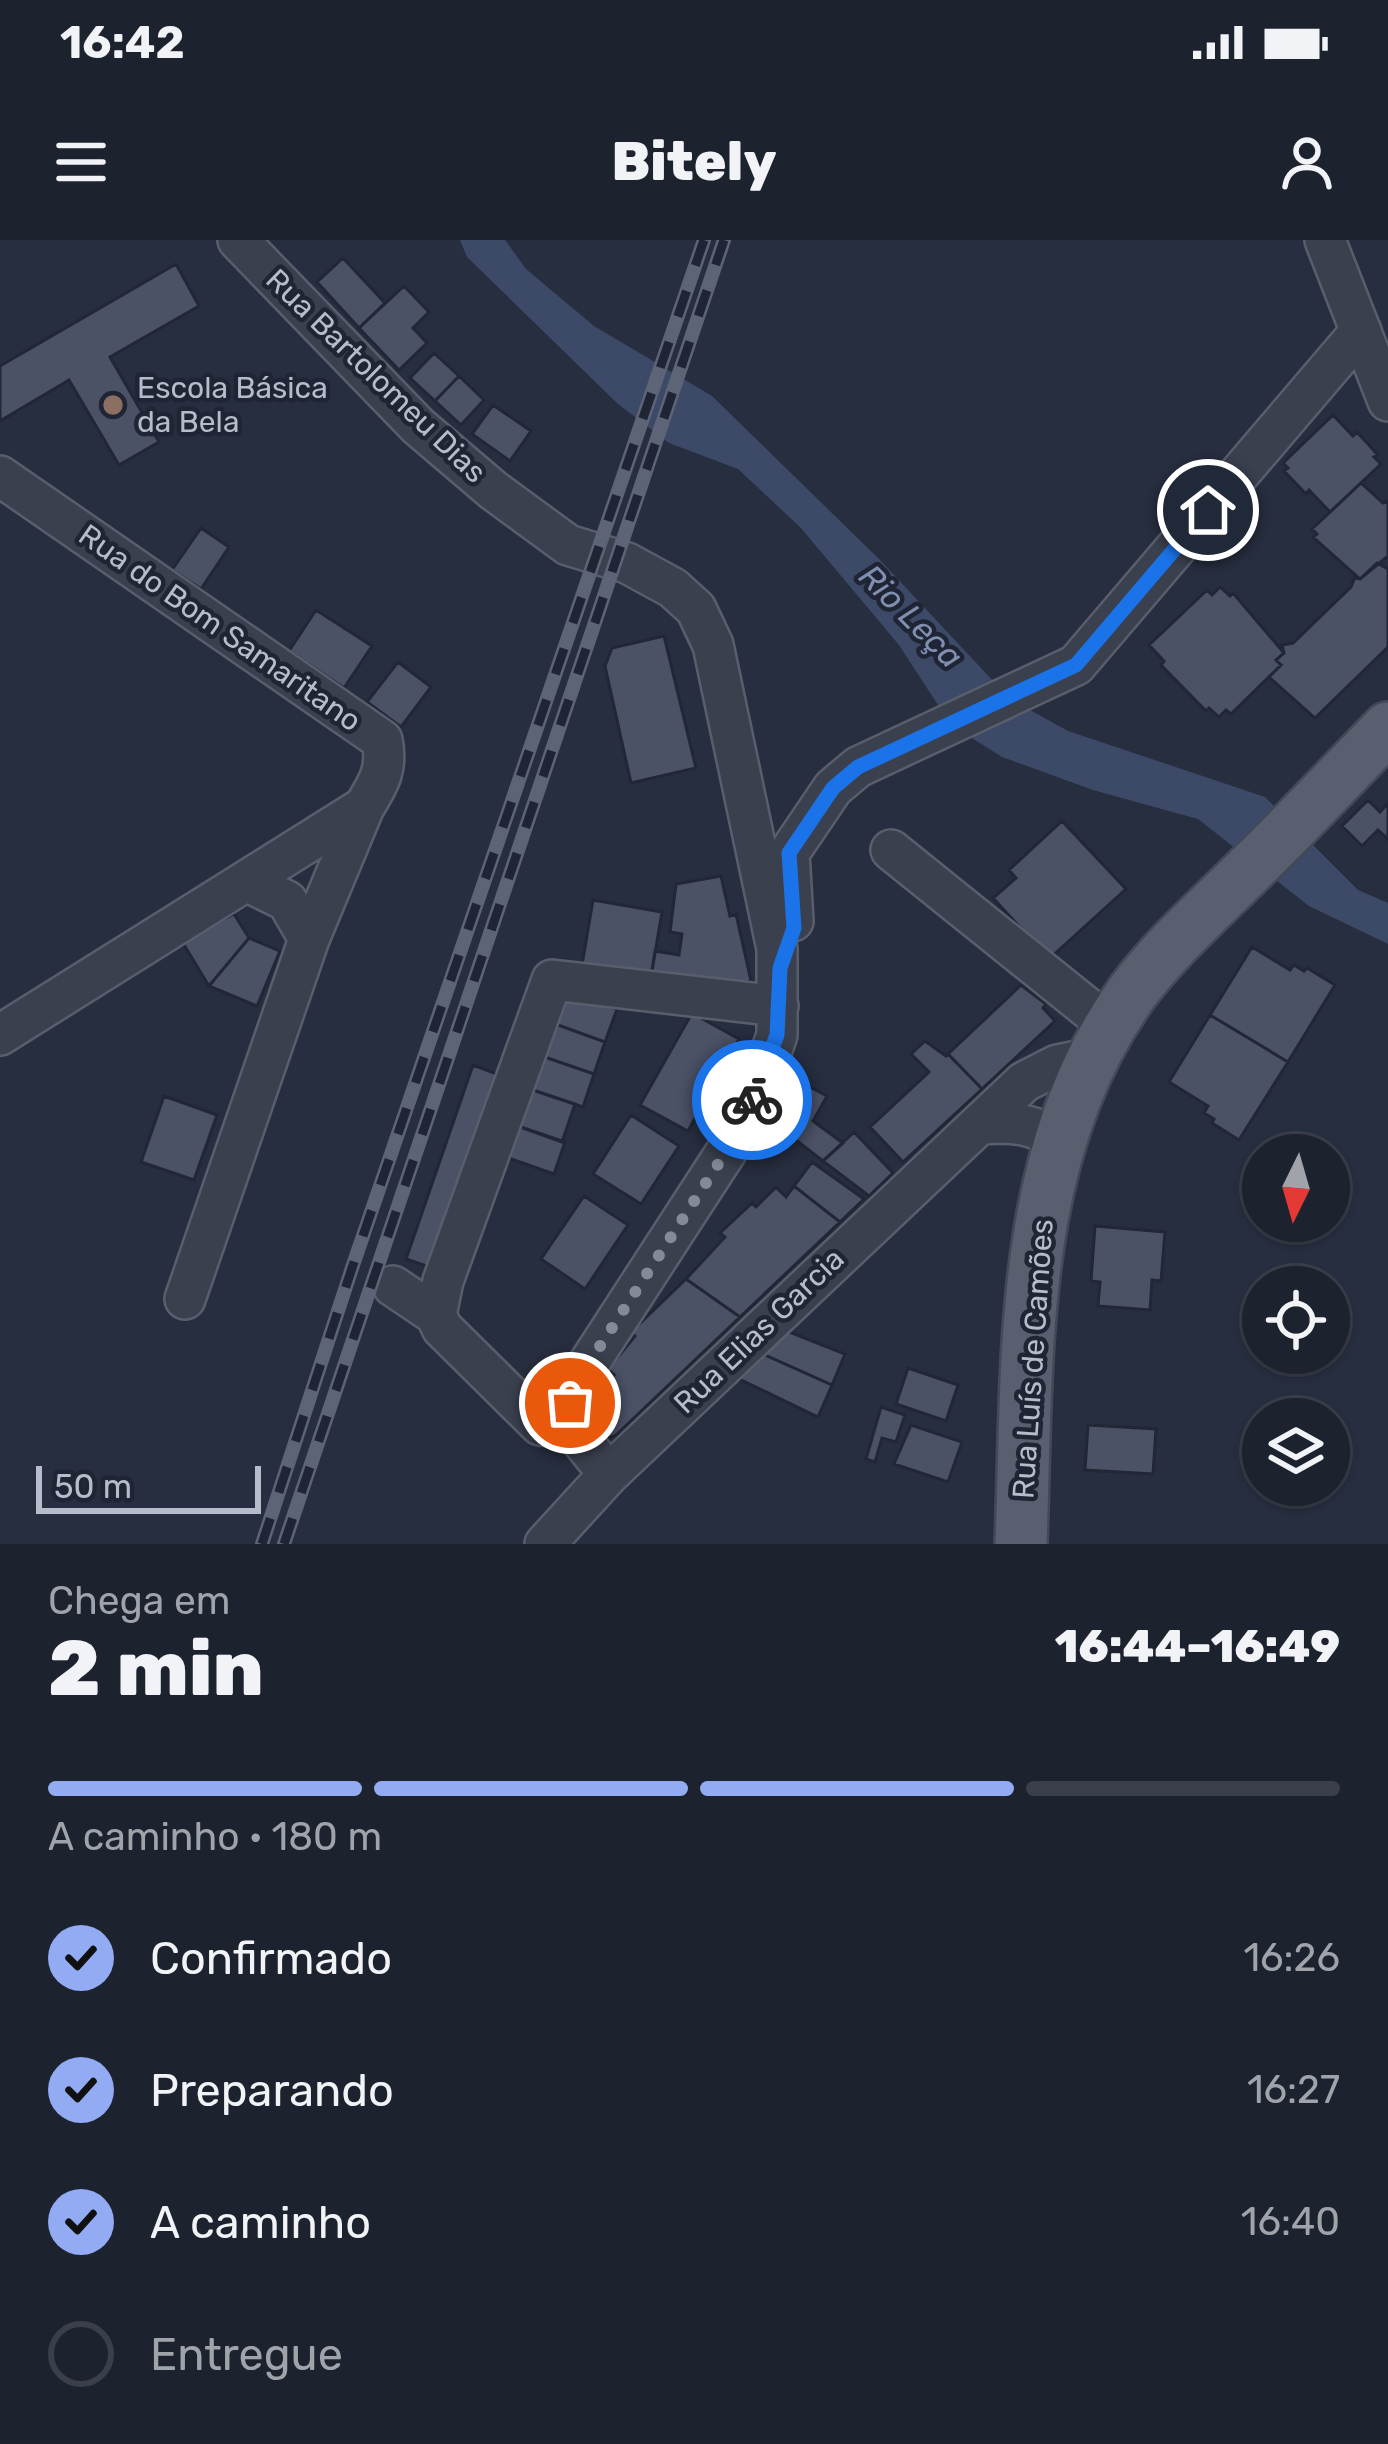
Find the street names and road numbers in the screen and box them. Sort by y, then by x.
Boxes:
street label: Rua Bartolomeu Dias [259,262,493,490]
street label: Rua do Bom Samaritano [72,517,368,739]
street label: Rua Luís de Camões [1005,1218,1061,1500]
street label: Rua Elias Garcia [667,1241,851,1421]

